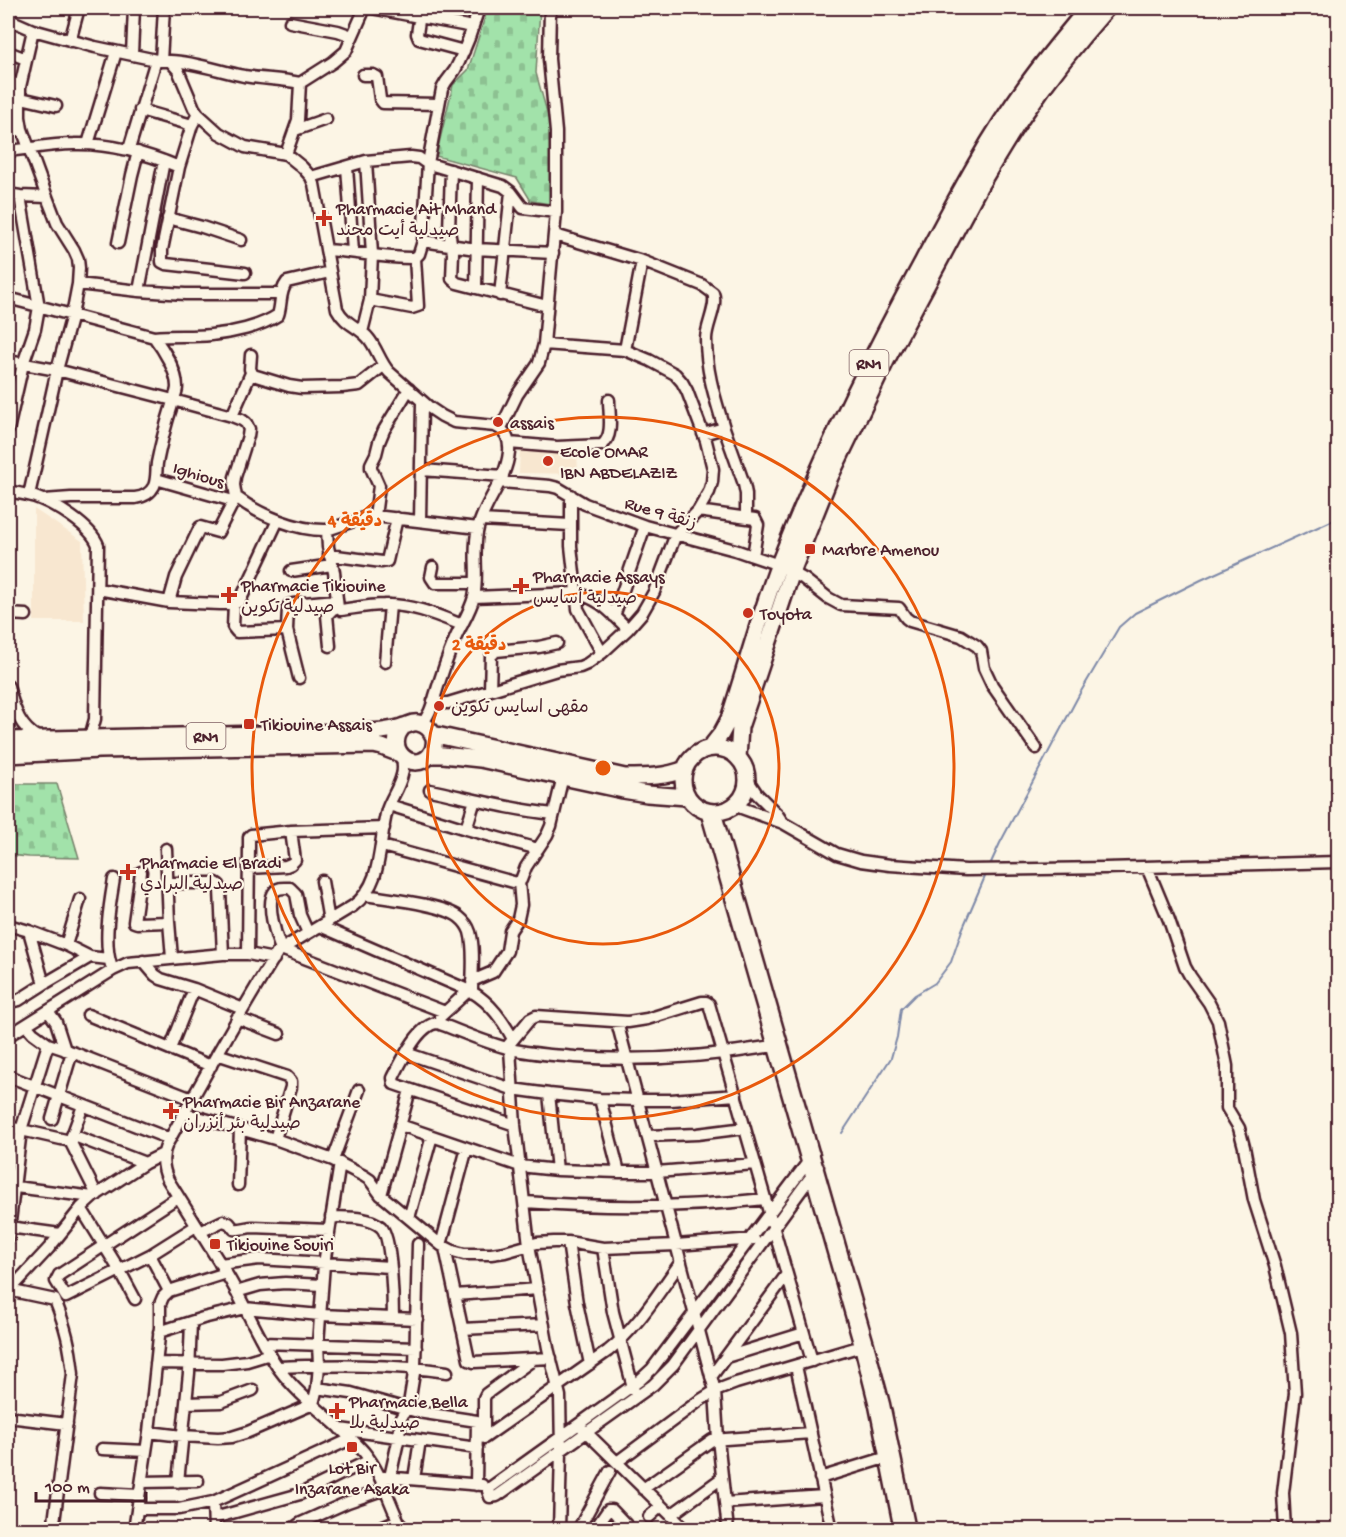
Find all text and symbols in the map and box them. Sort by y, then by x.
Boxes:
place label: Pharmacie Ait Mhand صيدلية أيت محند [335,200,497,242]
marker: Pharmacie Ait Mhand صيدلية أيت محند [317,211,331,225]
road number: RN1 [850,350,888,376]
place label: assais [510,414,555,435]
marker: assais [491,415,505,429]
place label: Ecole OMAR IBN ABDELAZIZ [560,443,677,485]
marker: Ecole OMAR IBN ABDELAZIZ [541,454,555,468]
street label: Ighious [170,459,228,495]
street label: Rue 9 زنقة [622,493,699,535]
text: 4 دقيقة [327,510,382,533]
place label: Marbre Amenou [822,541,940,562]
marker: Marbre Amenou [803,542,817,556]
place label: Pharmacie Assays صيدلية أسايس [532,568,666,610]
place label: Pharmacie Tikiouine صيدلية تكوين [240,577,386,619]
marker: Pharmacie Assays صيدلية أسايس [514,579,528,593]
marker: Pharmacie Tikiouine صيدلية تكوين [222,588,236,602]
place label: Toyota [759,605,813,626]
marker: Toyota [741,606,755,620]
text: 2 دقيقة [452,634,506,657]
place label: مقهى اسايس تكوين [451,698,589,719]
marker: مقهى اسايس تكوين [432,699,446,713]
place label: Tikiouine Assais [260,716,373,737]
marker: Tikiouine Assais [242,717,256,731]
road number: RN1 [186,723,226,749]
centre of rings [593,758,613,778]
place label: Pharmacie El Bradi صيدلية البرادي [139,854,282,896]
marker: Pharmacie El Bradi صيدلية البرادي [121,865,135,879]
place label: Pharmacie Bir Anzarane صيدلية بئر أنزران [182,1093,361,1135]
marker: Pharmacie Bir Anzarane صيدلية بئر أنزران [164,1104,178,1118]
place label: Tikiouine Souiri [226,1236,334,1257]
marker: Tikiouine Souiri [208,1237,222,1251]
place label: Pharmacie Bella صيدلية بلا [348,1393,469,1435]
marker: Pharmacie Bella صيدلية بلا [330,1404,344,1418]
marker: Lot Bir Inzarane Asaka [345,1440,359,1454]
place label: Lot Bir Inzarane Asaka [295,1459,410,1501]
scale bar [36,1465,146,1503]
text: 100 m [44,1478,90,1499]

